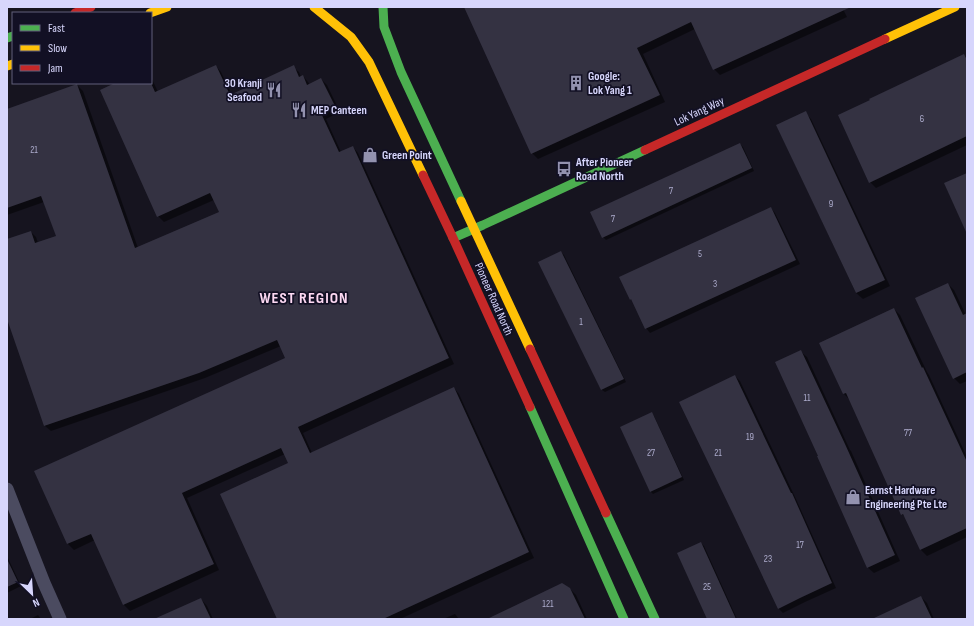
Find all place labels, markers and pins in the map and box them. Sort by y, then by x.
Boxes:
place label: Google: Lok Yang 1 [588,69,632,98]
building icon: Google: Lok Yang 1 [567,74,585,92]
place label: 30 Kranji Seafood [225,76,262,105]
restaurant icon: 30 Kranji Seafood [265,81,283,99]
restaurant icon: MEP Canteen [290,101,308,119]
place label: MEP Canteen [311,103,367,118]
shop icon: Green Point [361,146,379,164]
place label: Green Point [382,148,432,163]
place label: After Pioneer Road North [575,155,633,184]
bus stop icon: After Pioneer Road North [555,160,573,178]
place label: Earnst Hardware Engineering Pte Lte [865,483,947,512]
shop icon: Earnst Hardware Engineering Pte Lte [844,488,862,506]

